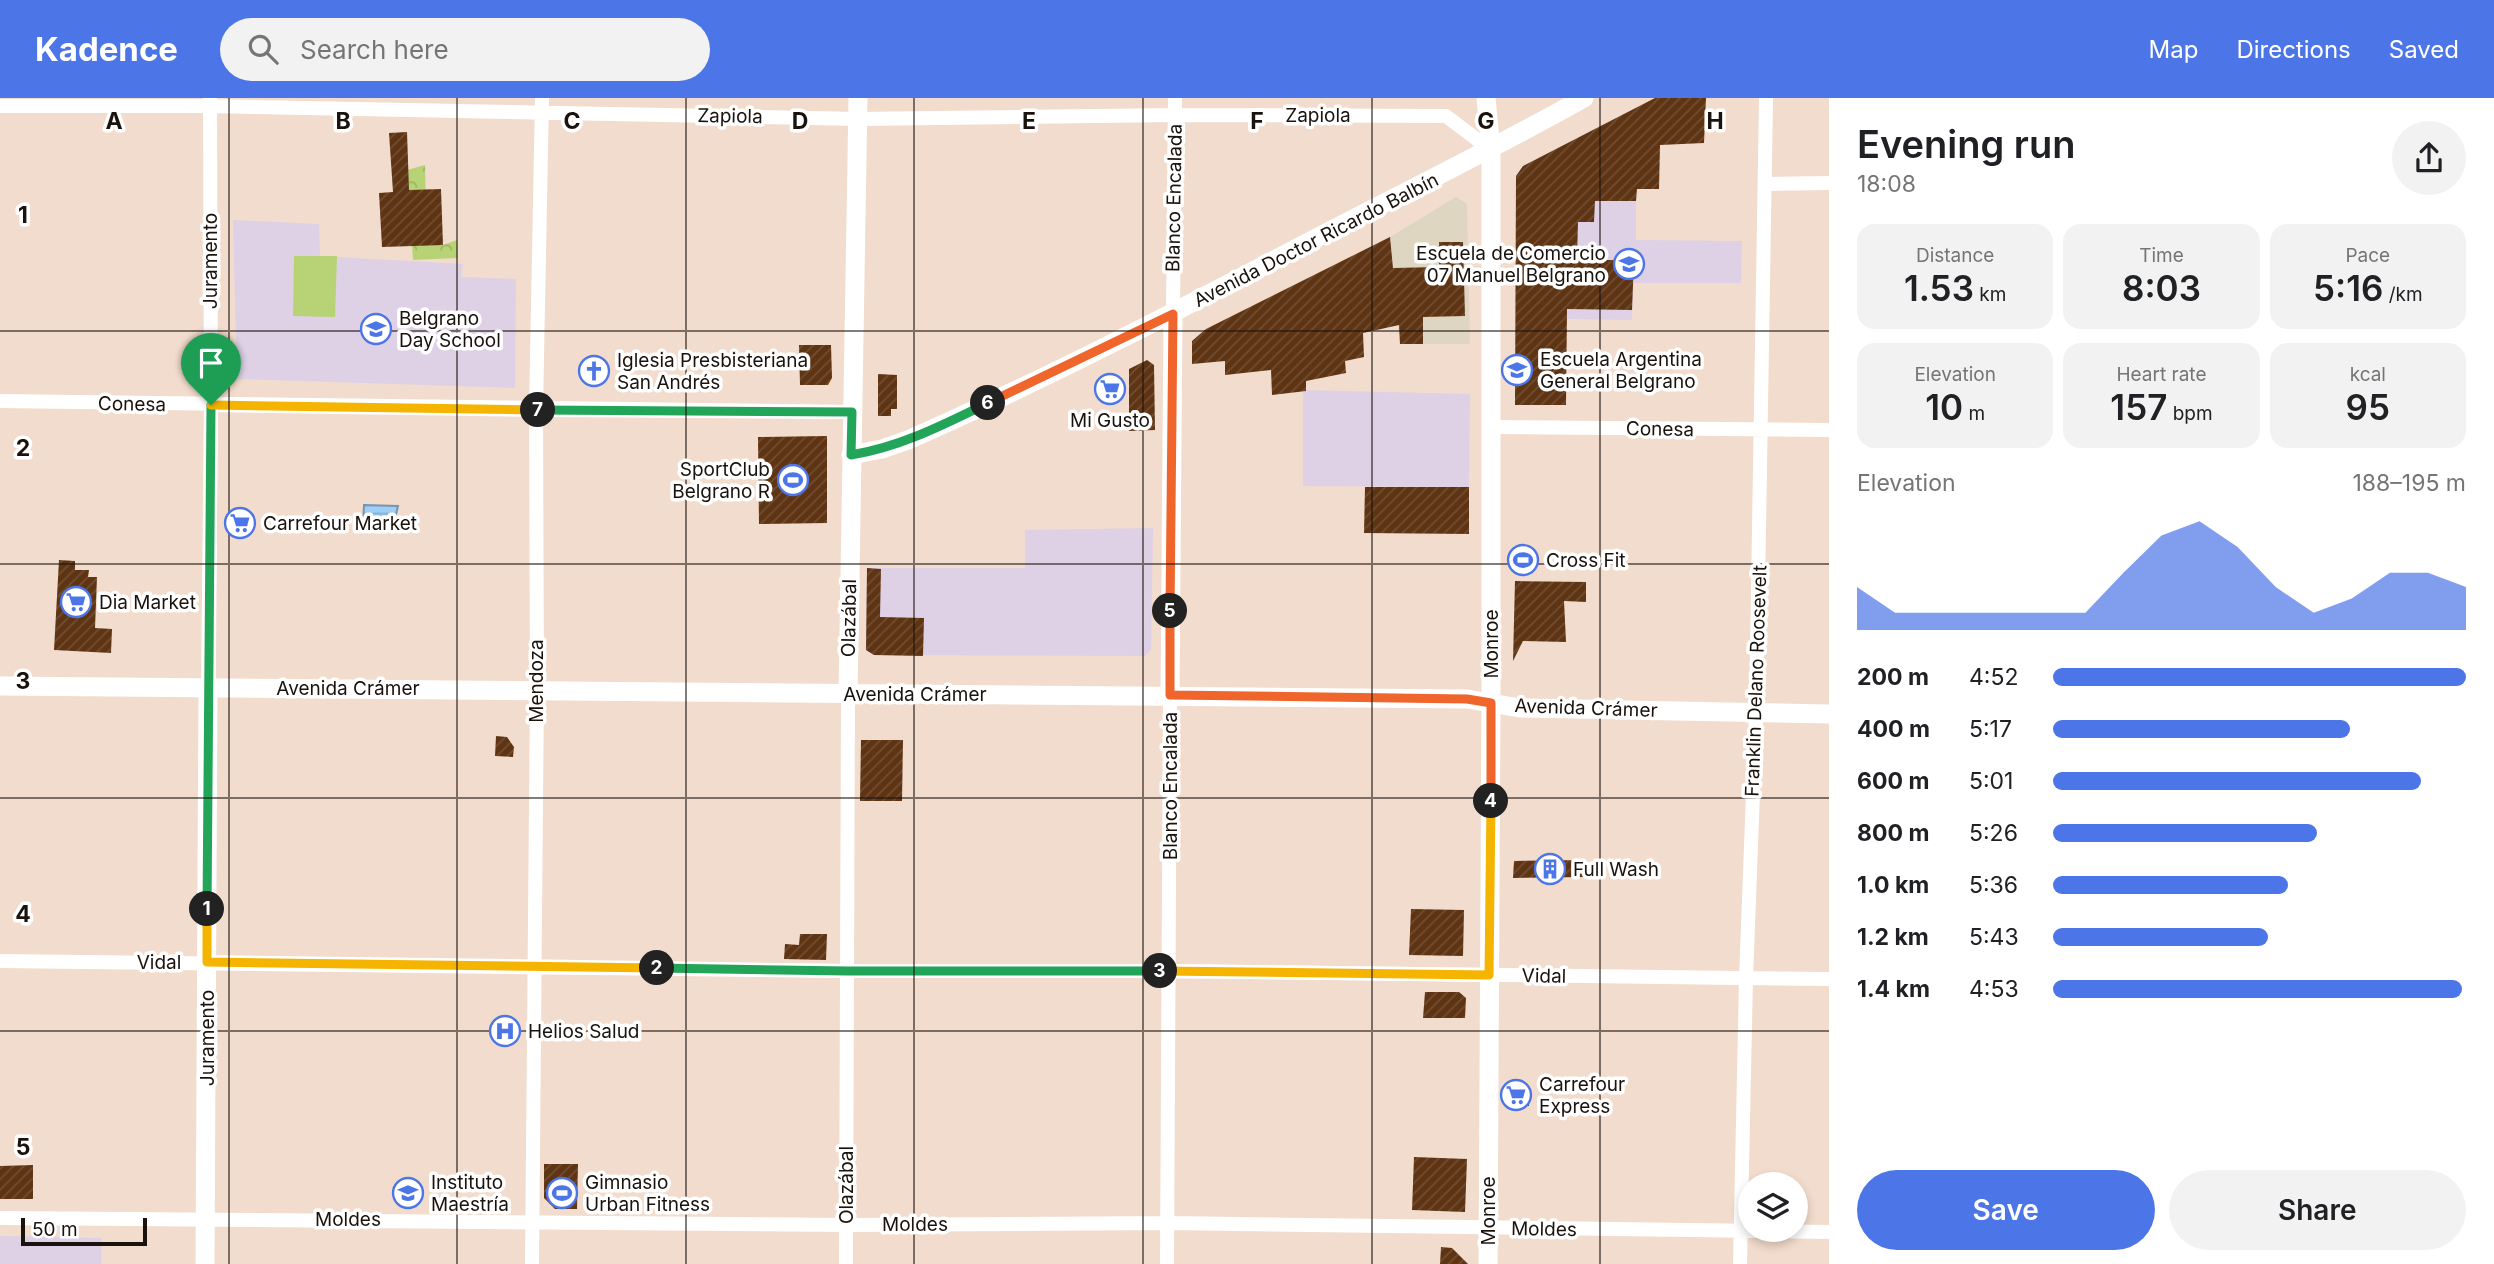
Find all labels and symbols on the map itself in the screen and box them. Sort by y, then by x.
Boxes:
street label: Zapiola [697,104,763,128]
street label: Zapiola [1285,104,1351,127]
text: A [105,107,123,135]
text: B [335,107,351,135]
text: C [563,107,581,135]
text: D [792,107,808,135]
text: E [1022,107,1036,135]
text: F [1250,107,1264,135]
text: G [1477,107,1495,135]
text: H [1706,107,1724,135]
street label: Blanco Encalada [1161,124,1187,272]
street label: Avenida Doctor Ricardo Balbín [1190,168,1442,312]
text: 1 [18,201,28,229]
street label: Juramento [199,213,222,309]
place label: Escuela de Comercio 07 Manuel Belgrano [1416,242,1606,287]
school or university icon: Escuela de Comercio 07 Manuel Belgrano [1612,247,1646,281]
place label: Belgrano Day School [399,307,501,352]
school or university icon: Belgrano Day School [359,312,393,346]
pin [181,333,241,405]
place label: Escuela Argentina General Belgrano [1540,348,1702,393]
place label: Iglesia Presbisteriana San Andrés [617,349,808,394]
school or university icon: Escuela Argentina General Belgrano [1500,353,1534,387]
church icon: Iglesia Presbisteriana San Andrés [577,354,611,388]
supermarket icon: Mi Gusto [1093,372,1127,406]
pin: 6 [970,386,1006,420]
street label: Conesa [98,392,166,416]
pin: 7 [520,392,556,428]
place label: Mi Gusto [1070,409,1150,432]
street label: Conesa [1626,417,1694,441]
text: 2 [16,434,30,462]
place label: SportClub Belgrano R [672,458,770,503]
sports icon: SportClub Belgrano R [776,463,810,497]
supermarket icon: Carrefour Market [223,506,257,540]
place label: Carrefour Market [263,512,417,535]
sports icon: Cross Fit [1506,543,1540,577]
place label: Cross Fit [1546,549,1626,572]
street label: Franklin Delano Roosevelt [1740,565,1772,797]
street label: Olazábal [837,579,861,657]
supermarket icon: Dia Market [59,585,93,619]
place label: Dia Market [99,591,196,614]
pin: 5 [1152,594,1188,628]
street label: Monroe [1480,609,1503,679]
street label: Mendoza [525,639,548,723]
text: 3 [16,667,30,695]
street label: Avenida Crámer [276,677,420,700]
street label: Avenida Crámer [843,683,987,706]
street label: Avenida Crámer [1514,694,1658,722]
street label: Blanco Encalada [1159,712,1182,860]
pin: 4 [1474,784,1508,818]
building icon: Full Wash [1533,852,1567,886]
place label: Full Wash [1573,858,1659,881]
pin: 1 [190,892,224,926]
text: 4 [15,900,31,928]
pin: 2 [640,950,674,986]
street label: Vidal [137,951,181,974]
pin: 3 [1142,954,1178,988]
street label: Vidal [1521,964,1567,988]
street label: Juramento [196,990,219,1086]
hospital icon: Helios Salud [488,1014,522,1048]
place label: Helios Salud [528,1020,640,1043]
place label: Carrefour Express [1539,1073,1625,1118]
supermarket icon: Carrefour Express [1499,1078,1533,1112]
text: 5 [16,1133,30,1161]
street label: Olazábal [835,1146,858,1224]
place label: Instituto Maestría [431,1171,509,1216]
place label: Gimnasio Urban Fitness [585,1171,710,1216]
school or university icon: Instituto Maestría [391,1176,425,1210]
sports icon: Gimnasio Urban Fitness [545,1176,579,1210]
street label: Monroe [1477,1176,1500,1246]
street label: Moldes [315,1208,381,1231]
street label: Moldes [882,1213,948,1236]
scale bar [21,1215,147,1247]
street label: Moldes [1511,1217,1577,1241]

